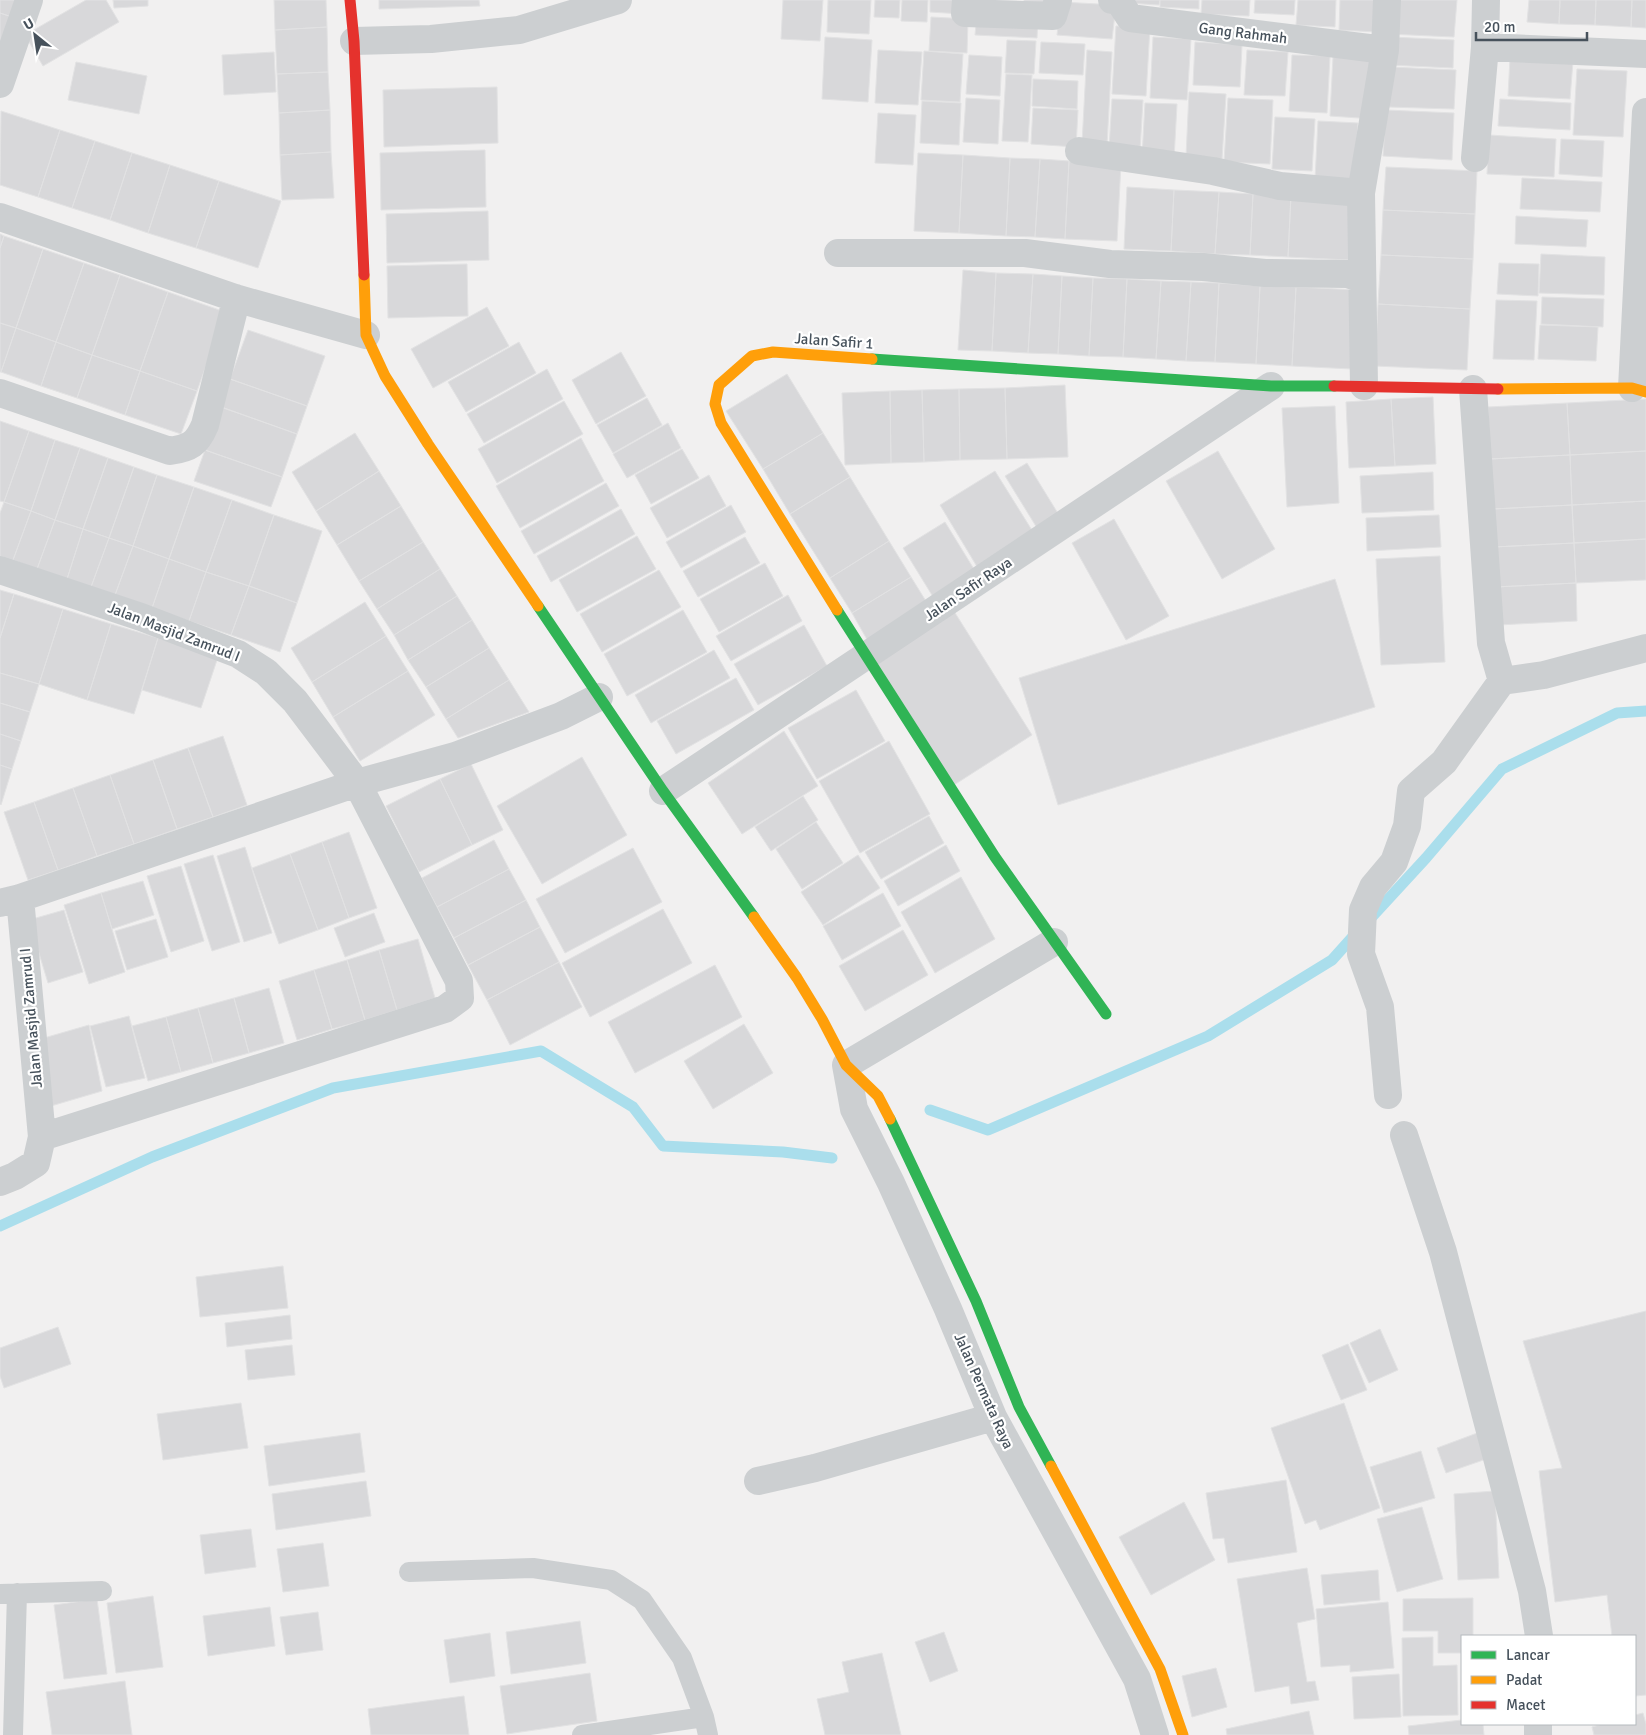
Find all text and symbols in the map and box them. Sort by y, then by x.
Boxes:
north arrow [10,10,60,60]
scale bar [1476,10,1587,42]
text: U [20,14,37,34]
text: 20 m [1484,18,1515,36]
street label: Gang Rahmah [1198,19,1288,47]
street label: Jalan Safir 1 [794,329,874,353]
street label: Jalan Safir Raya [921,553,1015,625]
street label: Jalan Masjid Zamrud I [105,598,243,666]
street label: Jalan Masjid Zamrud I [16,947,46,1089]
street label: Jalan Permata Raya [950,1330,1018,1452]
legend [1461,1635,1636,1725]
text: Lancar [1506,1646,1550,1664]
text: Padat [1506,1671,1542,1689]
text: Macet [1506,1696,1545,1714]

